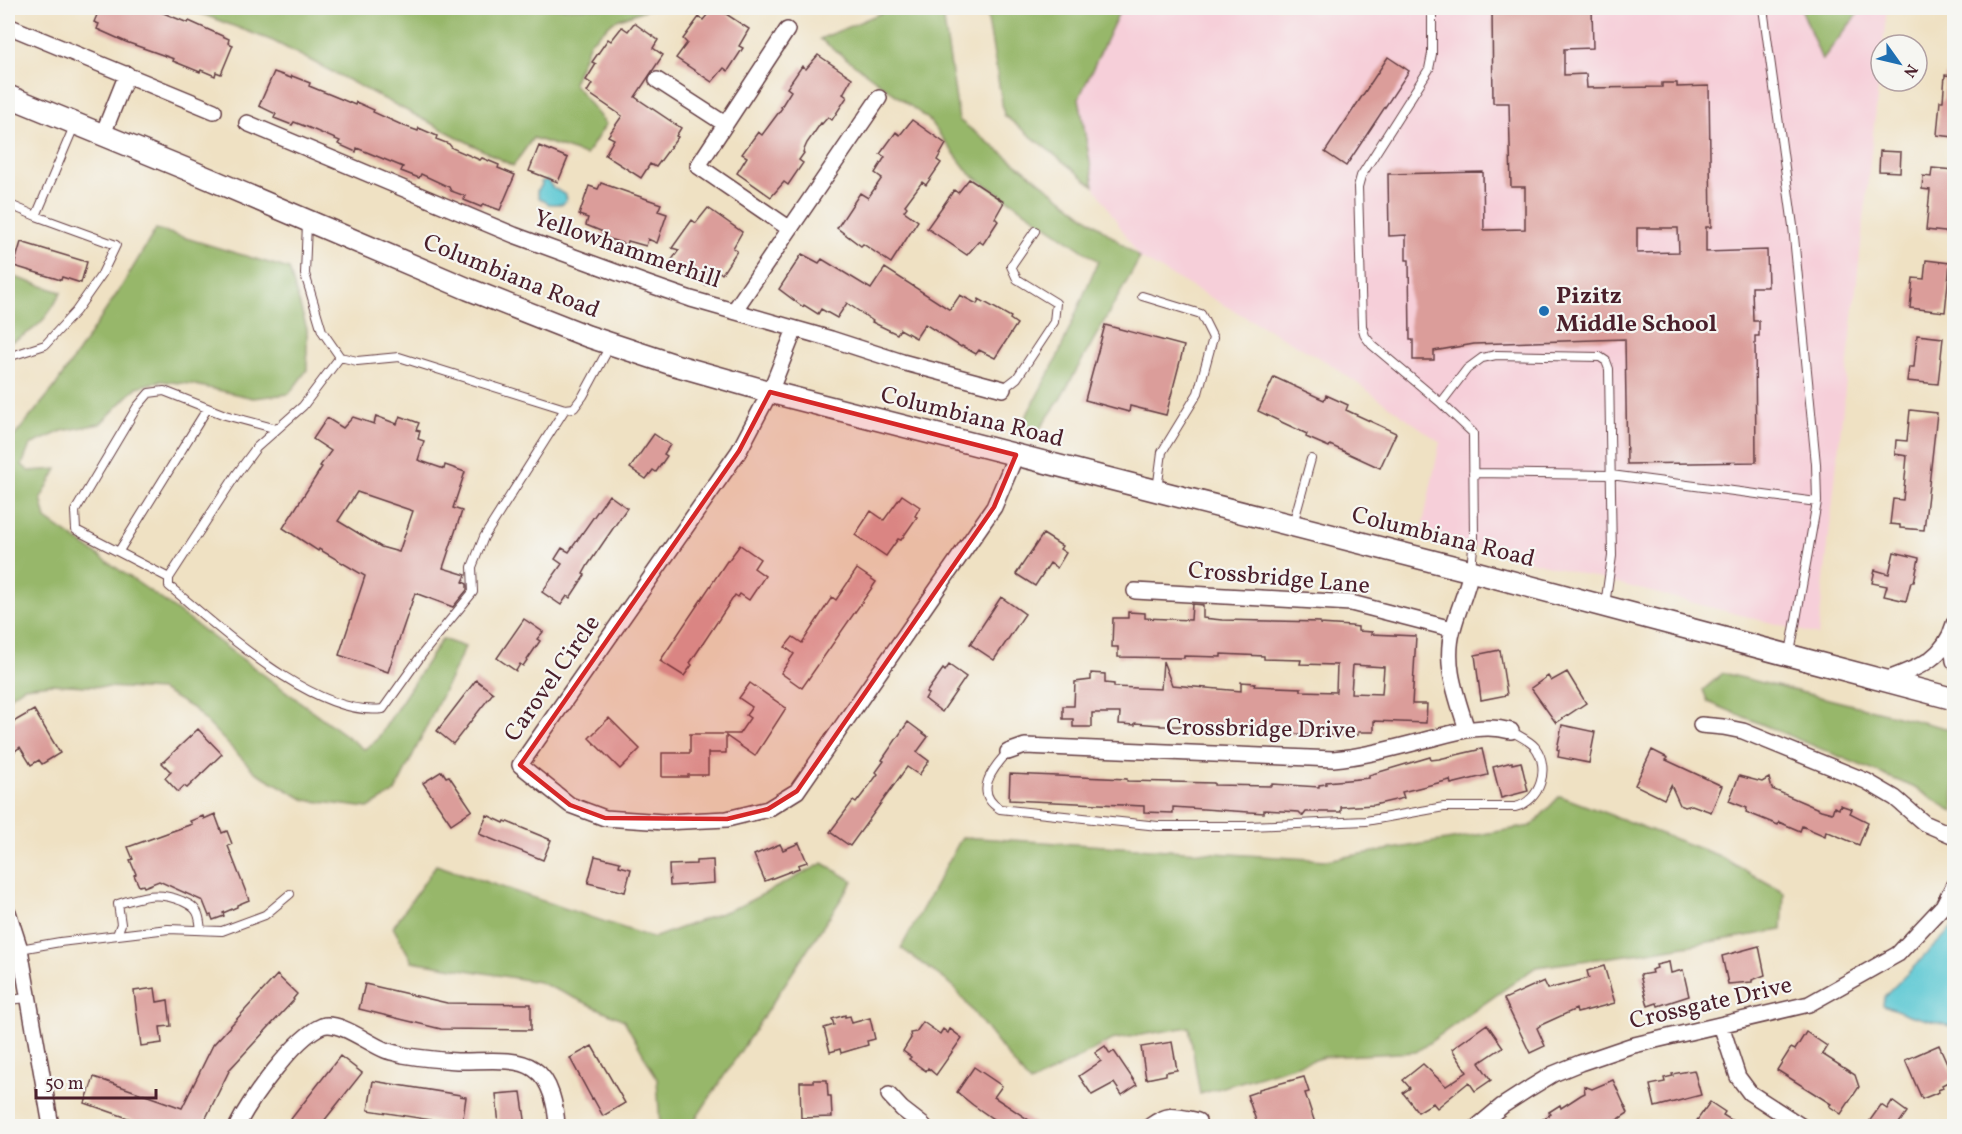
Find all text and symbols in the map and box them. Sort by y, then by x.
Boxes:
north arrow [1869,33,1929,93]
text: N [1897,59,1922,82]
street label: Yellowhammerhill [529,202,725,298]
street label: Columbiana Road [418,226,604,328]
place label: Pizitz Middle School [1556,280,1717,342]
marker: Pizitz Middle School [1537,304,1551,318]
street label: Columbiana Road [877,379,1067,457]
street label: Columbiana Road [1348,499,1538,577]
street label: Crossbridge Lane [1187,554,1371,604]
street label: Carovel Circle [497,609,609,749]
street label: Crossbridge Drive [1166,711,1356,749]
street label: Crossgate Drive [1626,969,1796,1039]
scale bar [36,1062,156,1100]
text: 50 m [45,1072,84,1097]

